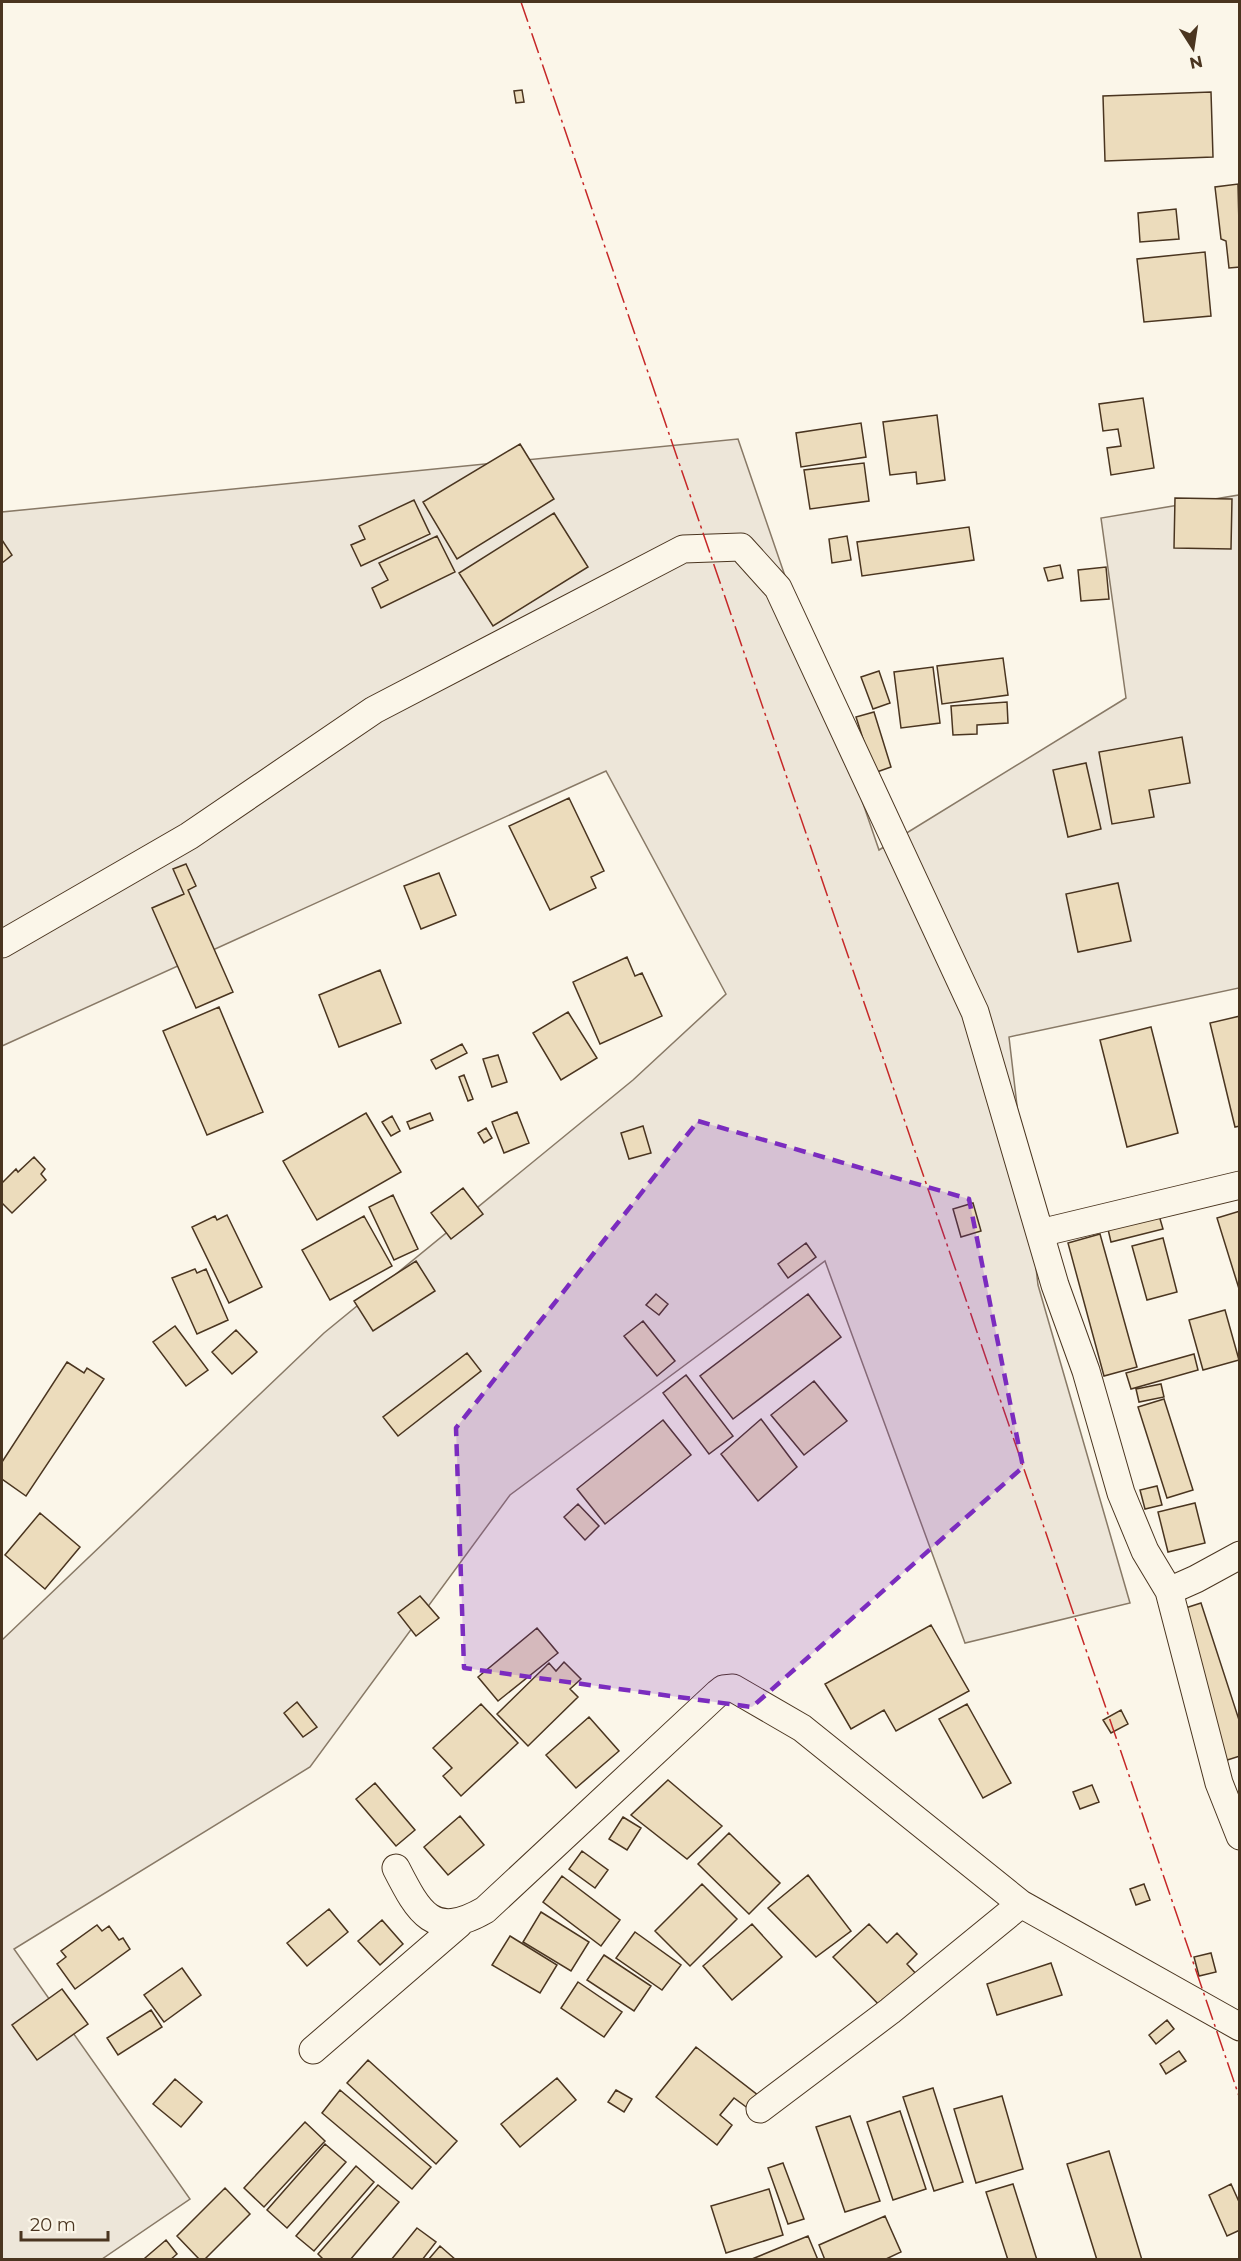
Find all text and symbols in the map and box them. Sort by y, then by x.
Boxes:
north arrow [1163,18,1223,78]
text: N [1188,52,1204,73]
scale bar [21,2204,108,2242]
text: 20 m [30,2214,76,2236]

